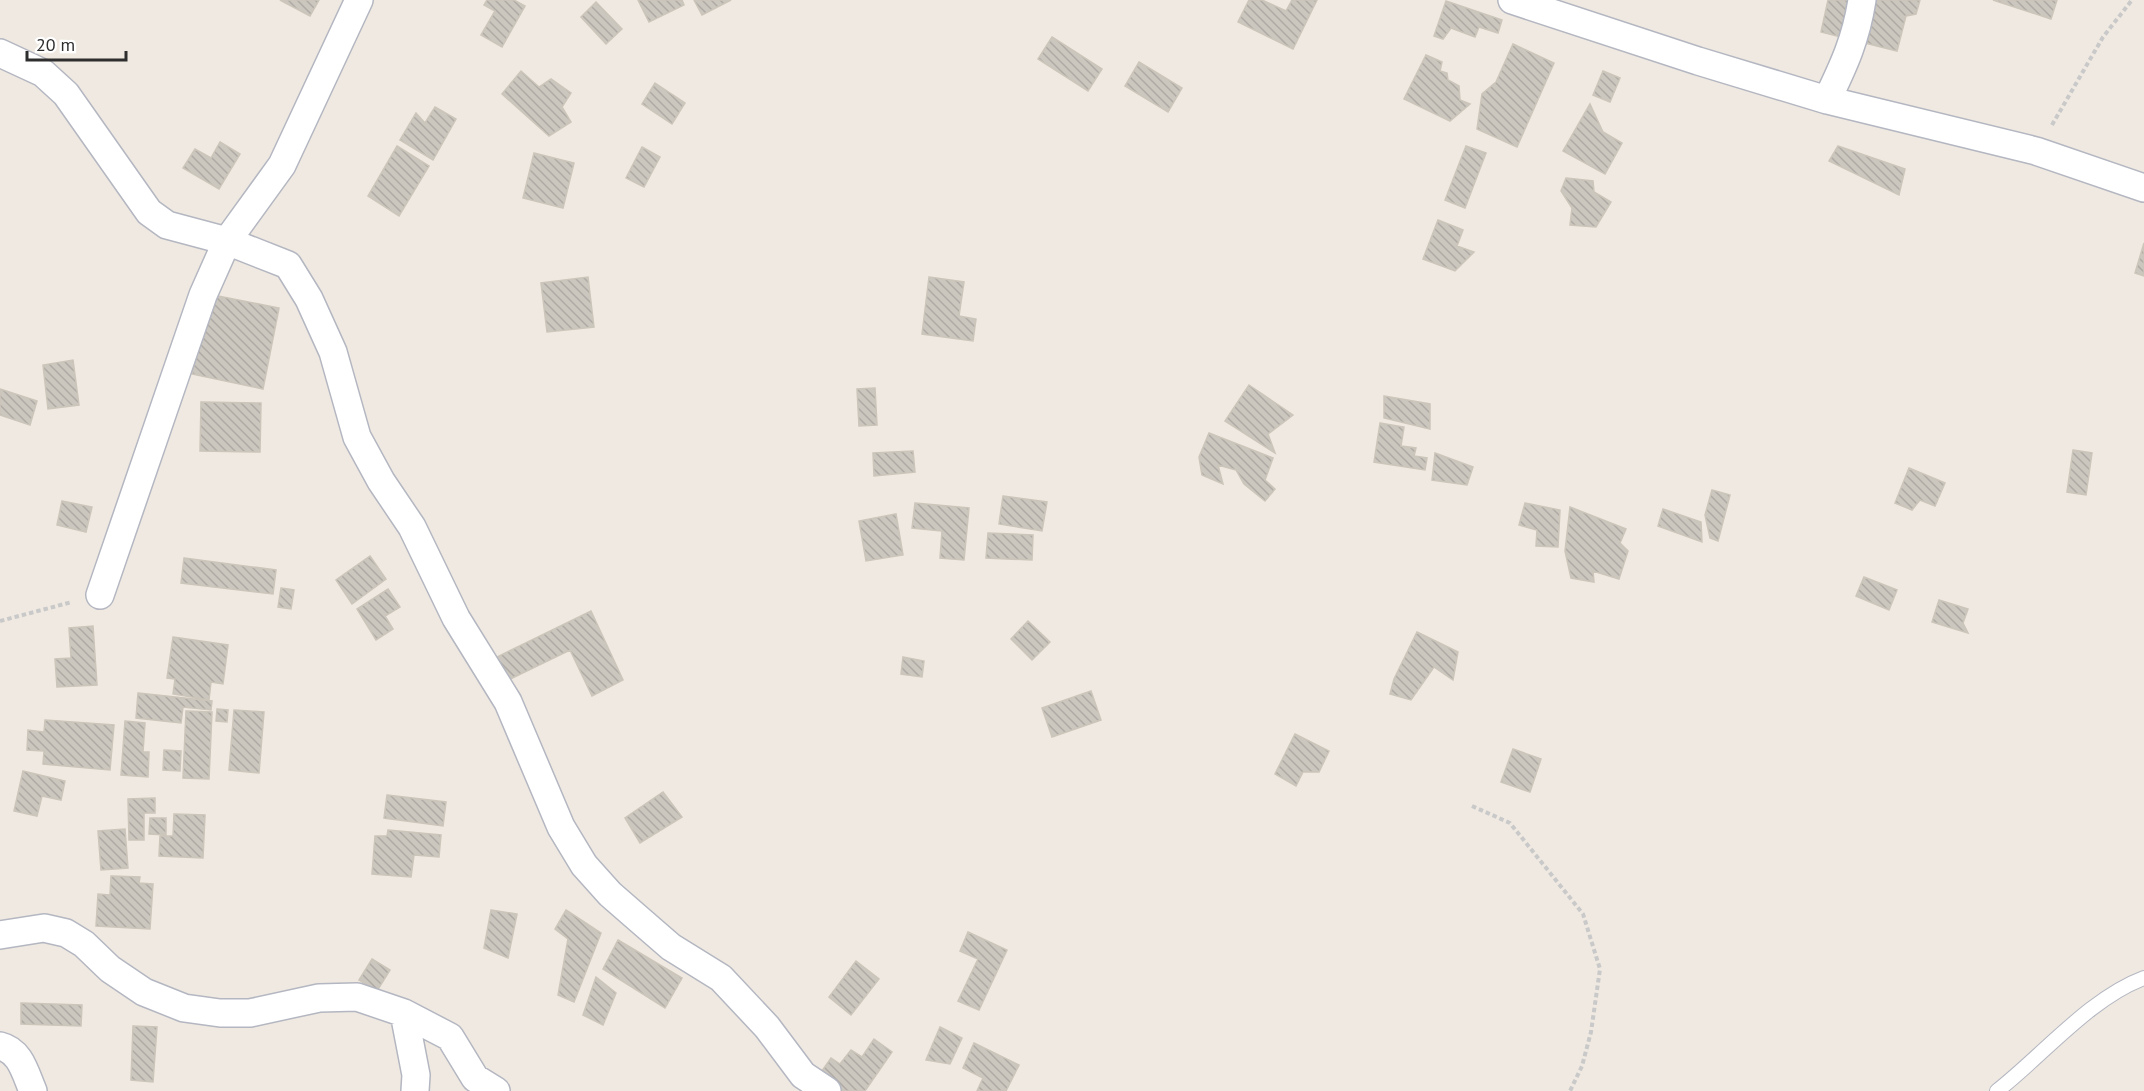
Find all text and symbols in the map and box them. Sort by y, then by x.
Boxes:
scale bar [27,24,126,62]
text: 20 m [36,33,75,56]

